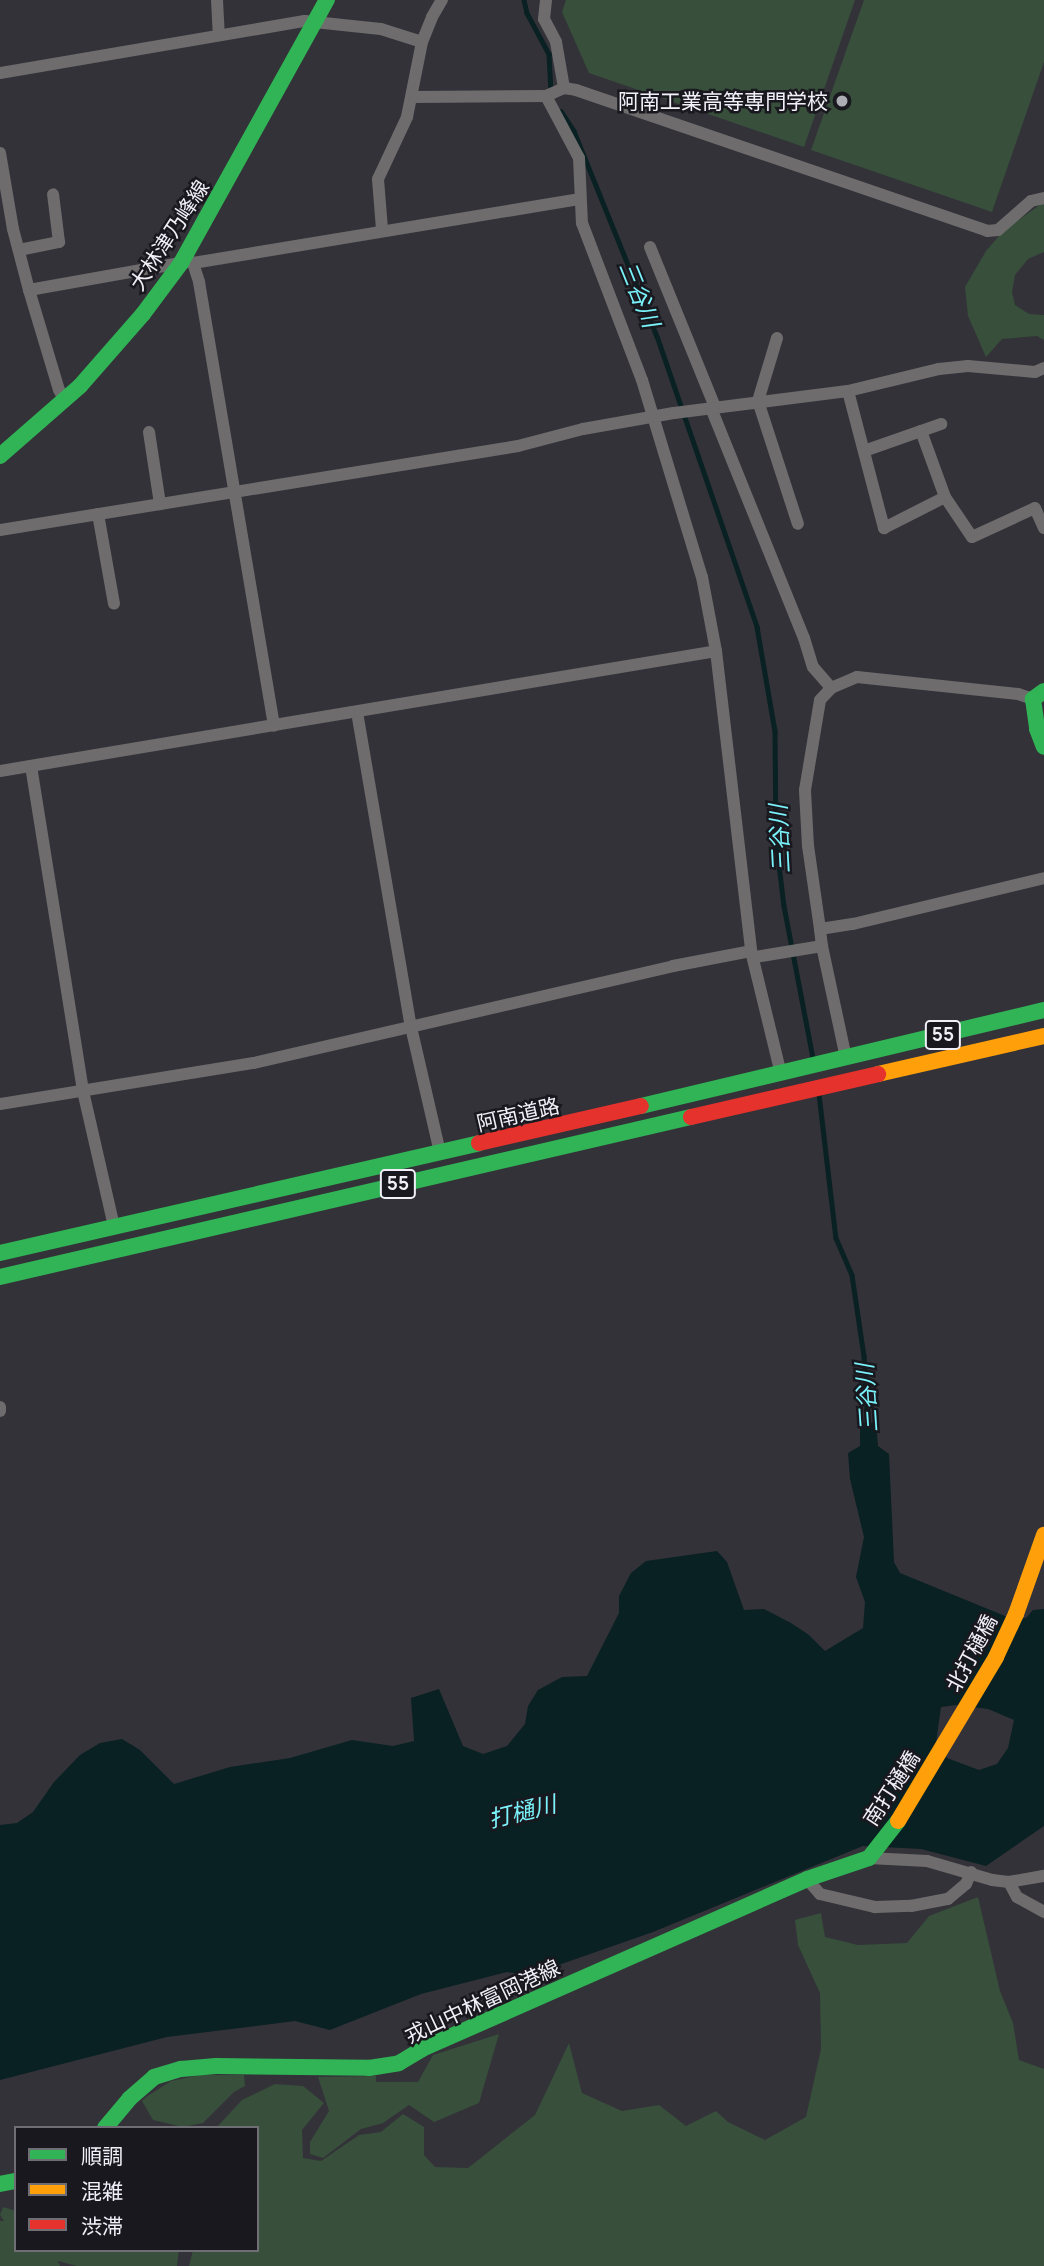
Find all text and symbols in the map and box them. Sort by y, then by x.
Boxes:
place label: 阿南工業高等専門学校 [618,88,828,114]
marker: 阿南工業高等専門学校 [834,93,850,109]
street label: 大林津乃峰線 [124,175,214,295]
water label: 三谷川 [614,257,666,331]
water label: 三谷川 [763,804,795,874]
road number: 55 [924,1020,962,1050]
street label: 阿南道路 [474,1092,562,1136]
road number: 55 [379,1168,417,1200]
water label: 三谷川 [850,1363,882,1433]
street label: 北打樋橋 [940,1610,1002,1696]
street label: 南打樋橋 [858,1746,924,1830]
water label: 打樋川 [485,1789,559,1833]
street label: 戎山中林富岡港線 [401,1954,563,2048]
legend [14,2126,259,2252]
text: 順調 [81,2142,123,2170]
text: 混雑 [81,2177,123,2205]
text: 渋滞 [81,2212,123,2240]

